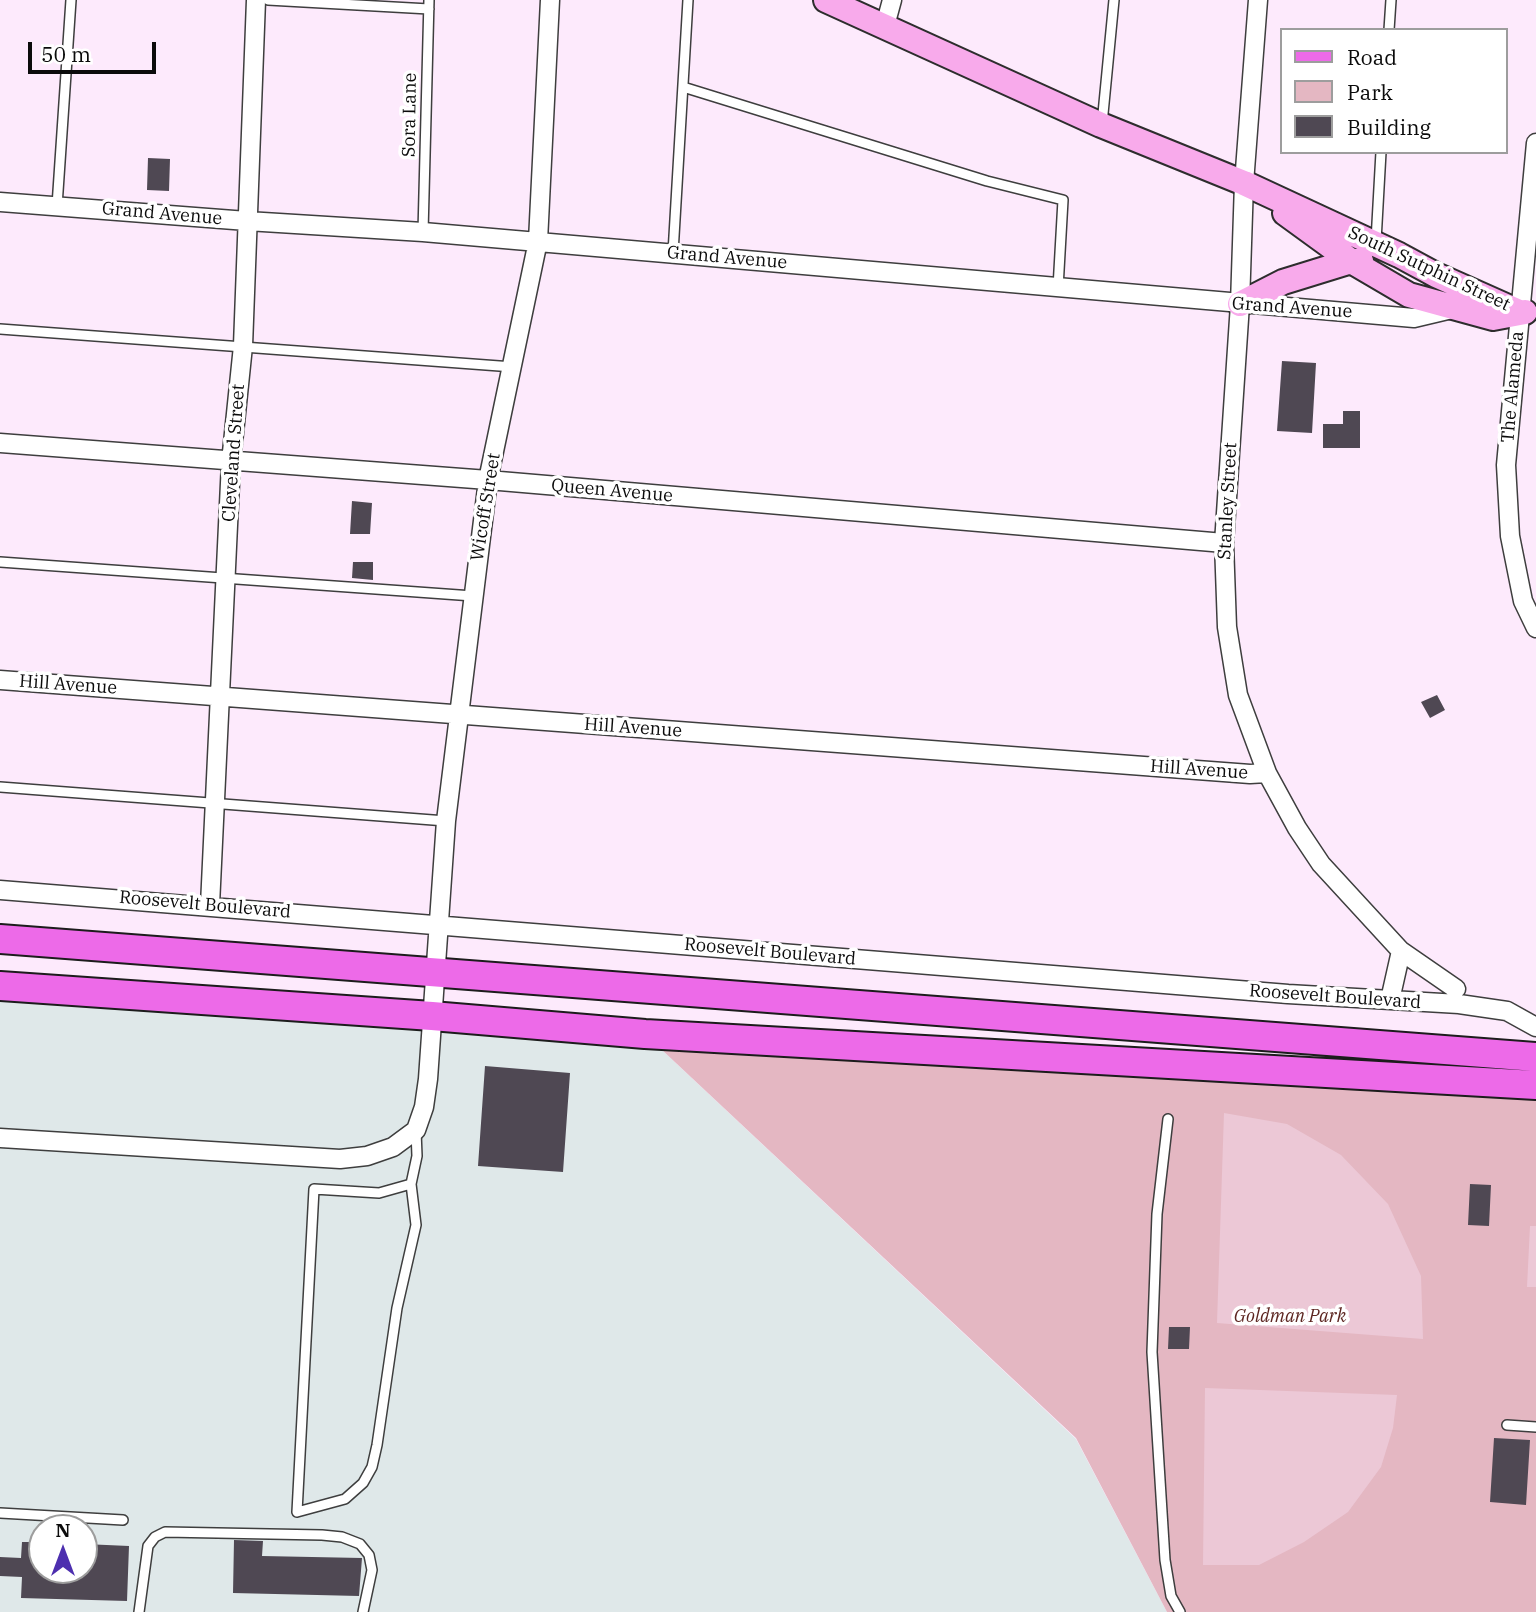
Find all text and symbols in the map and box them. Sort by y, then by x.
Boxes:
scale bar [32,28,159,72]
legend [1280,28,1508,154]
text: 50 m [41,40,91,68]
text: Road [1347,43,1397,71]
street label: Sora Lane [398,73,422,157]
text: Park [1347,78,1393,106]
text: Building [1347,113,1431,141]
street label: Grand Avenue [101,198,223,230]
street label: South Sutphin Street [1345,222,1513,316]
street label: Grand Avenue [666,242,788,274]
street label: Grand Avenue [1231,293,1353,323]
street label: The Alameda [1497,330,1529,444]
street label: Cleveland Street [218,383,250,523]
street label: Stanley Street [1214,442,1242,560]
street label: Wicoff Street [467,451,505,563]
street label: Queen Avenue [550,475,674,507]
street label: Hill Avenue [18,671,118,699]
street label: Hill Avenue [583,714,683,742]
street label: Hill Avenue [1149,756,1249,784]
street label: Roosevelt Boulevard [118,887,292,923]
street label: Roosevelt Boulevard [683,934,857,970]
street label: Roosevelt Boulevard [1248,980,1422,1014]
park label: Goldman Park [1234,1306,1346,1328]
north arrow [28,1514,98,1584]
text: N [55,1518,71,1542]

